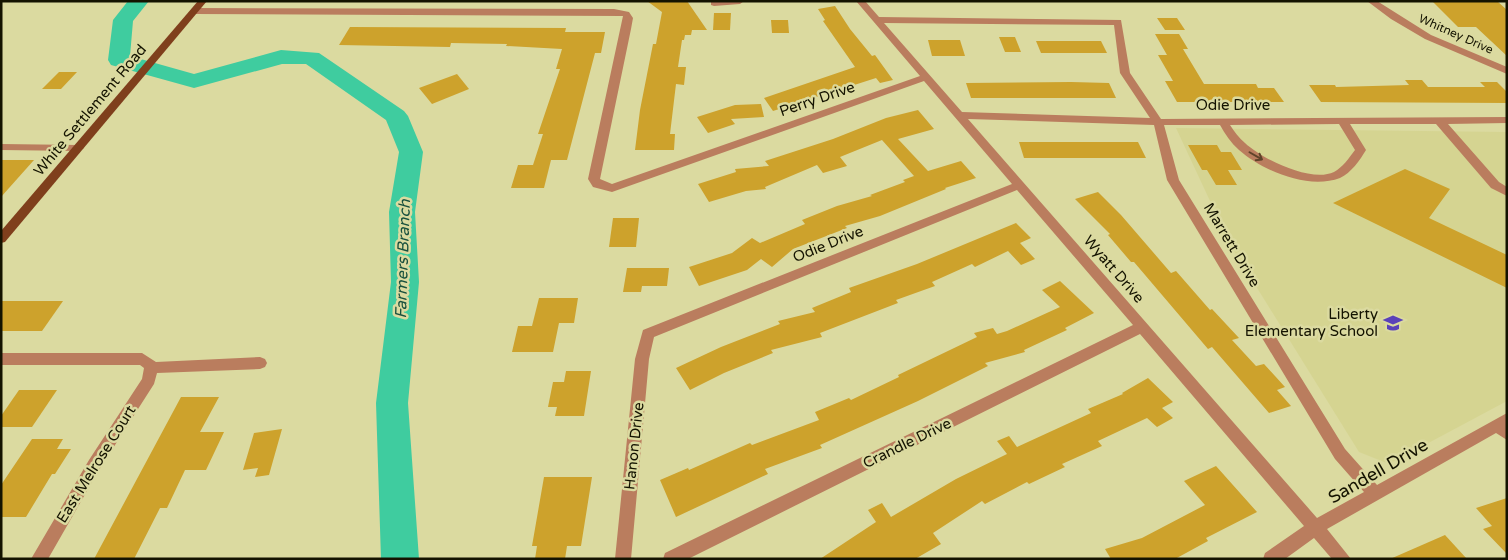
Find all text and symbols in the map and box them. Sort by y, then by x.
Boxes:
street label: Whitney Drive [1417,11,1496,57]
street label: White Settlement Road [30,41,150,179]
street label: Perry Drive [777,78,857,120]
street label: Odie Drive [1196,96,1270,114]
one-way arrow [1249,151,1263,161]
water label: Farmers Branch [391,198,415,319]
street label: Marrett Drive [1200,200,1264,290]
street label: Odie Drive [790,222,866,266]
street label: Wyatt Drive [1080,232,1148,306]
place label: Liberty Elementary School [1245,305,1378,340]
school or university icon: Liberty Elementary School [1382,312,1404,334]
street label: Hanon Drive [620,401,648,491]
street label: East Melrose Court [53,402,140,526]
street label: Crandle Drive [860,414,954,472]
street label: Sandell Drive [1324,434,1432,508]

